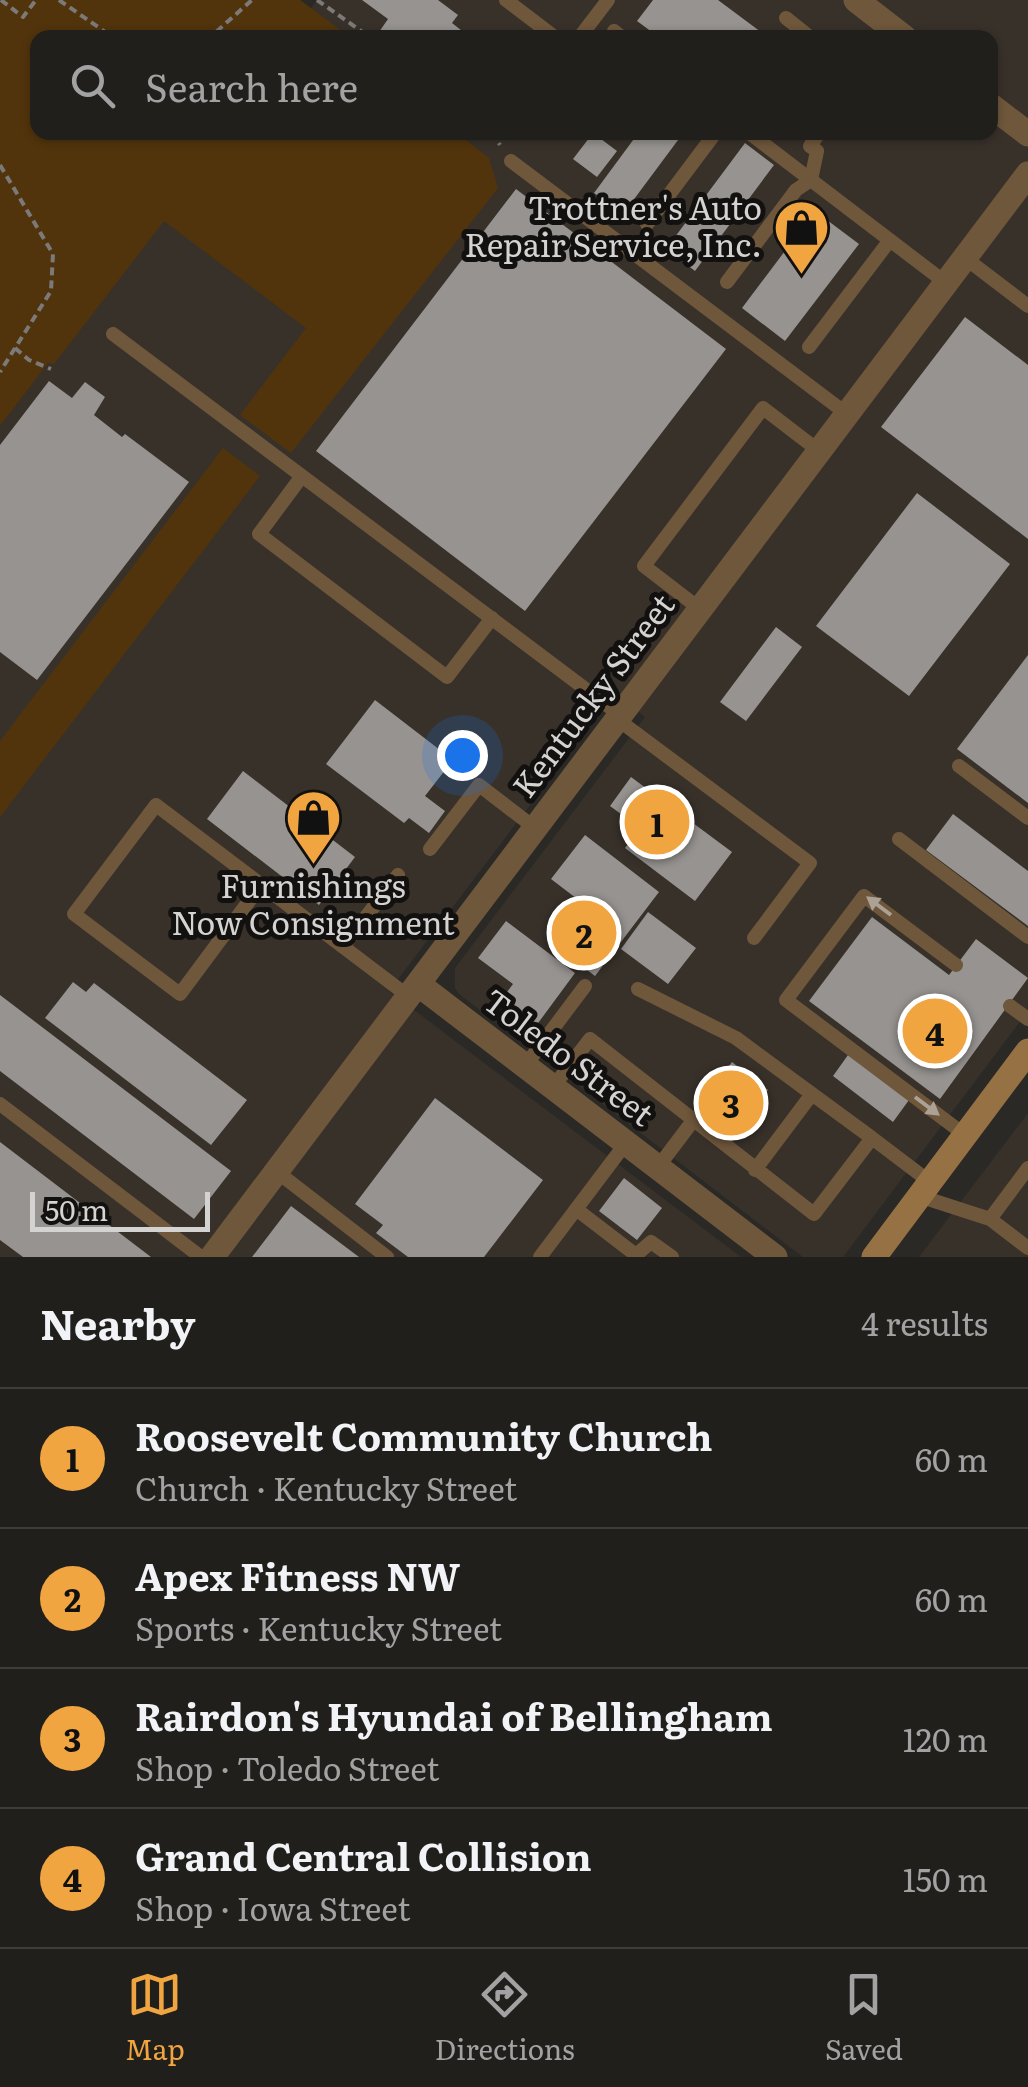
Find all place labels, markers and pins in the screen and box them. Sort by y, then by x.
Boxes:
place label: Trottner's Auto Repair Service, Inc. [464,182,762,267]
shop icon: Trottner's Auto Repair Service, Inc. [771,197,831,276]
pin: 1 [624,784,690,860]
shop icon: Furnishings Now Consignment [283,788,343,867]
place label: Furnishings Now Consignment [171,860,455,945]
pin: 2 [552,896,616,970]
pin: 4 [902,994,968,1068]
pin: 3 [698,1066,764,1140]

